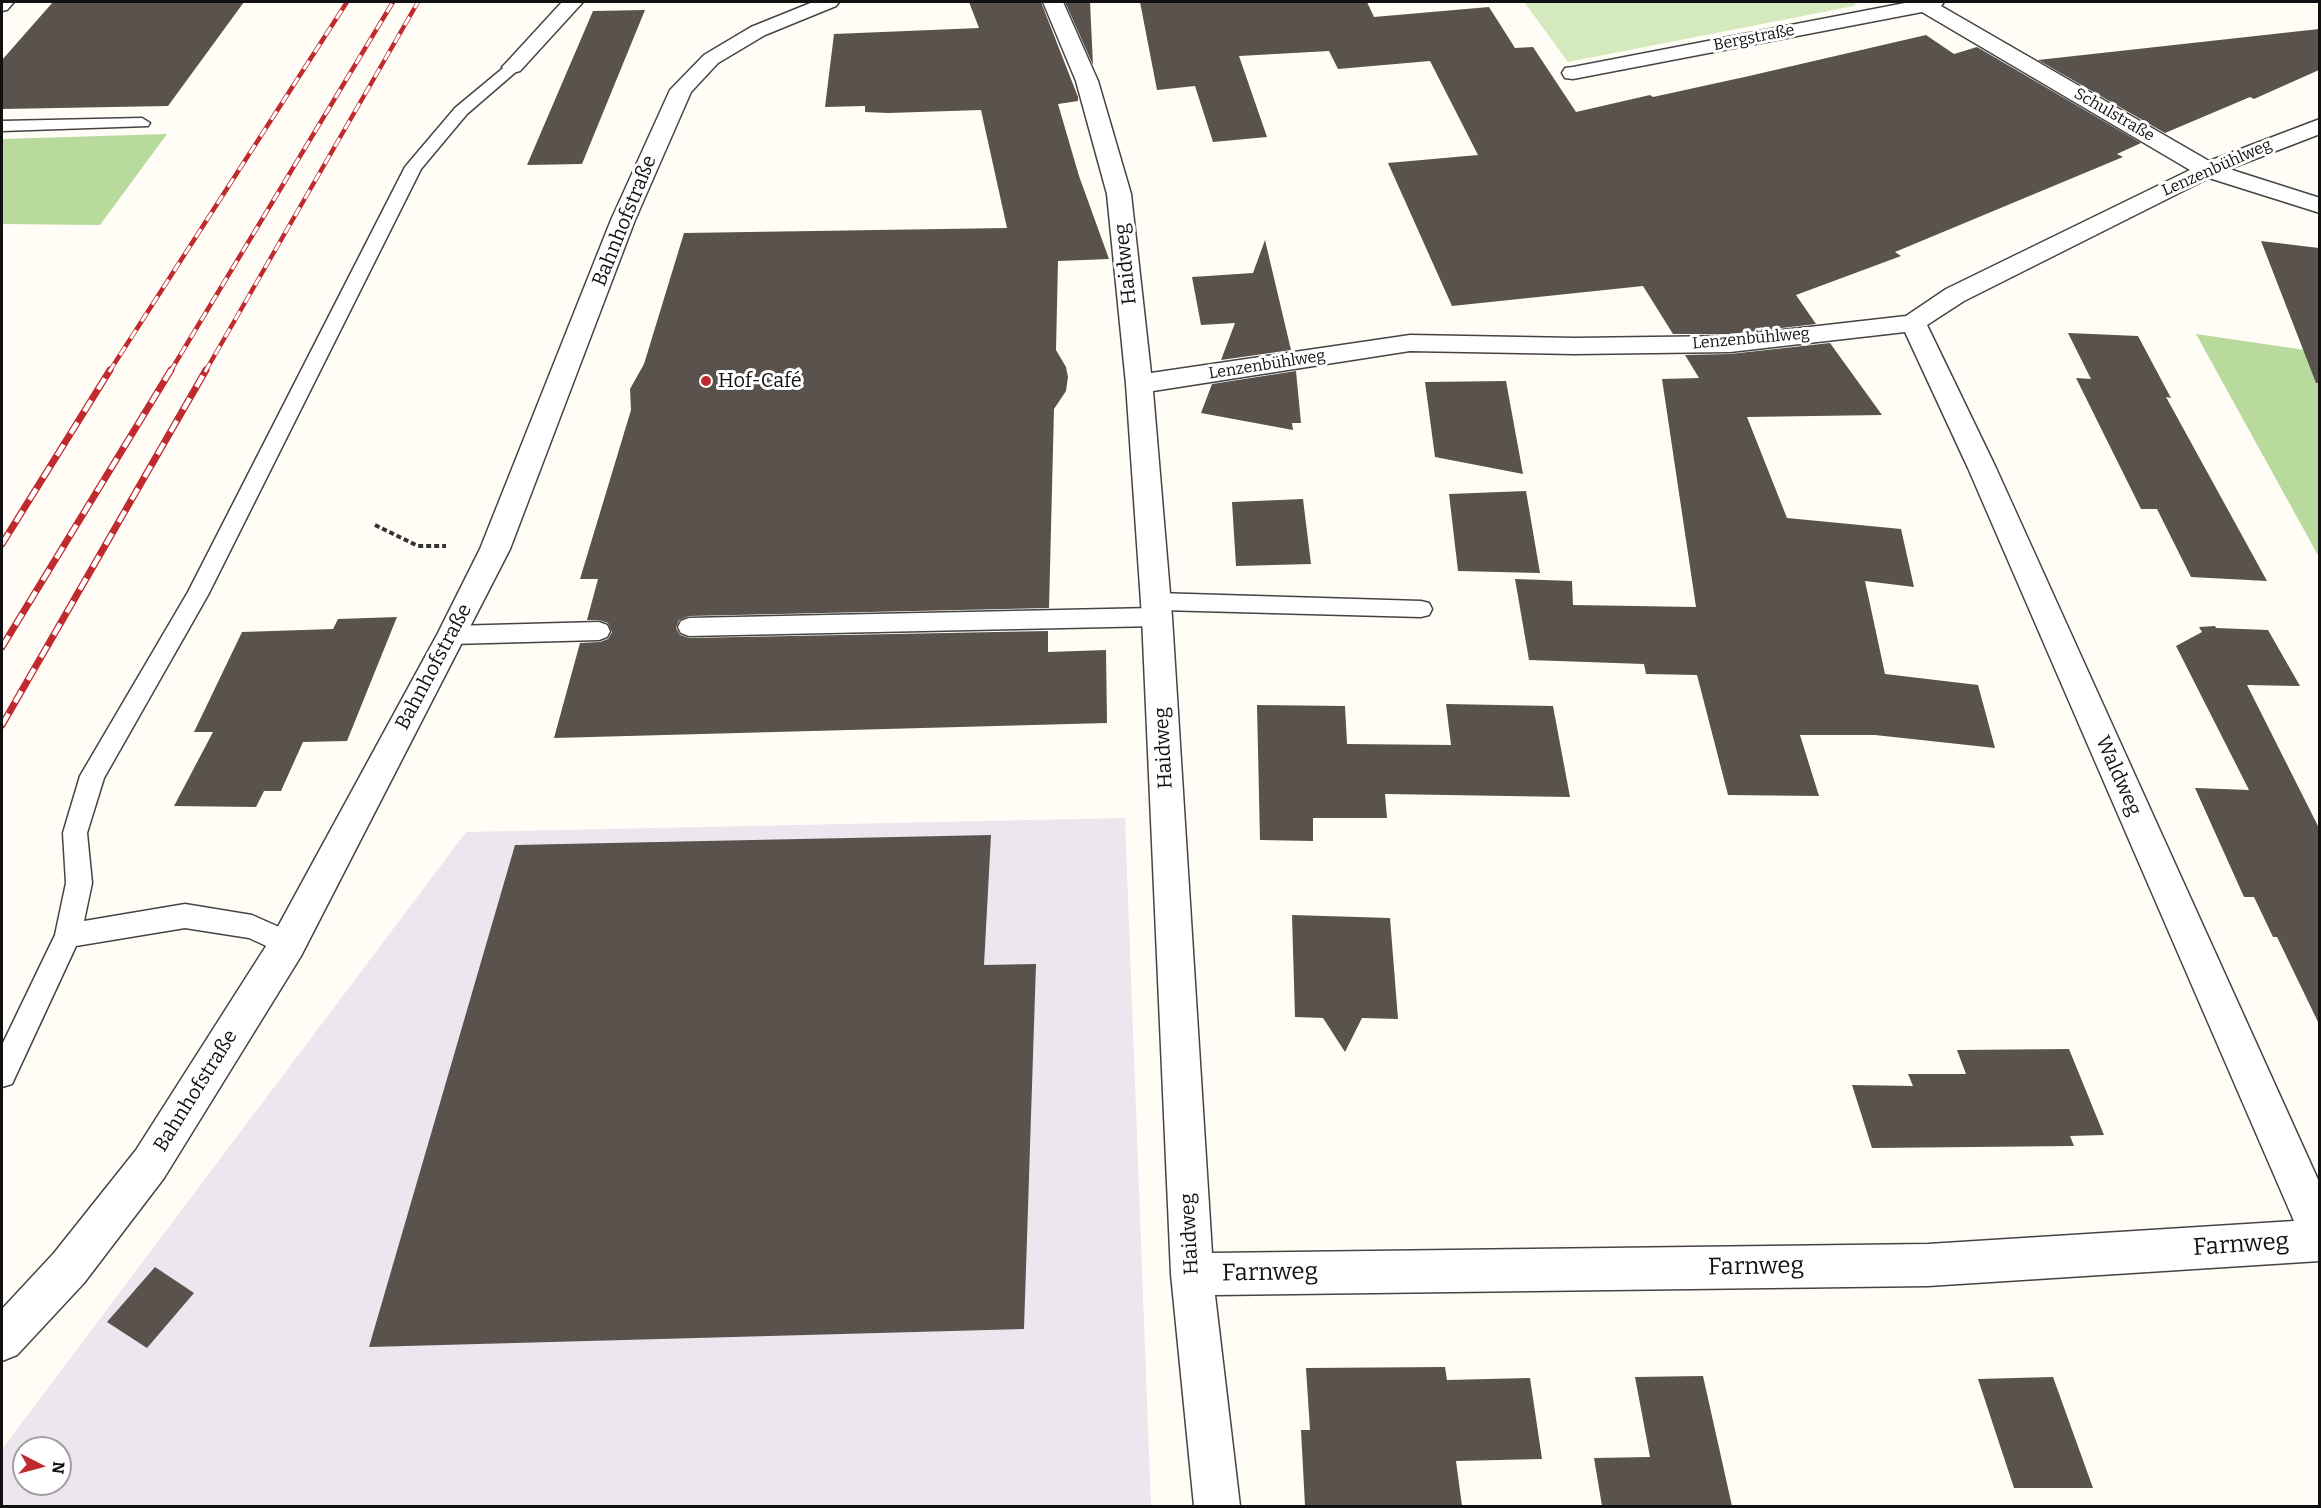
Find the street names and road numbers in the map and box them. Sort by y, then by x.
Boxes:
street label: Bergstraße [1712,21,1796,55]
street label: Schulstraße [2070,84,2158,146]
street label: Lenzenbühlweg [2159,135,2275,201]
street label: Bahnhofstraße [588,152,662,290]
street label: Haidweg [1110,222,1142,306]
street label: Lenzenbühlweg [1692,324,1810,354]
street label: Lenzenbühlweg [1207,346,1327,384]
street label: Bahnhofstraße [391,600,477,734]
street label: Haidweg [1150,707,1178,789]
street label: Waldweg [2090,732,2146,820]
street label: Bahnhofstraße [149,1026,243,1156]
street label: Haidweg [1176,1193,1204,1275]
street label: Farnweg [2192,1227,2290,1263]
street label: Farnweg [1708,1252,1804,1282]
street label: Farnweg [1222,1258,1318,1288]

